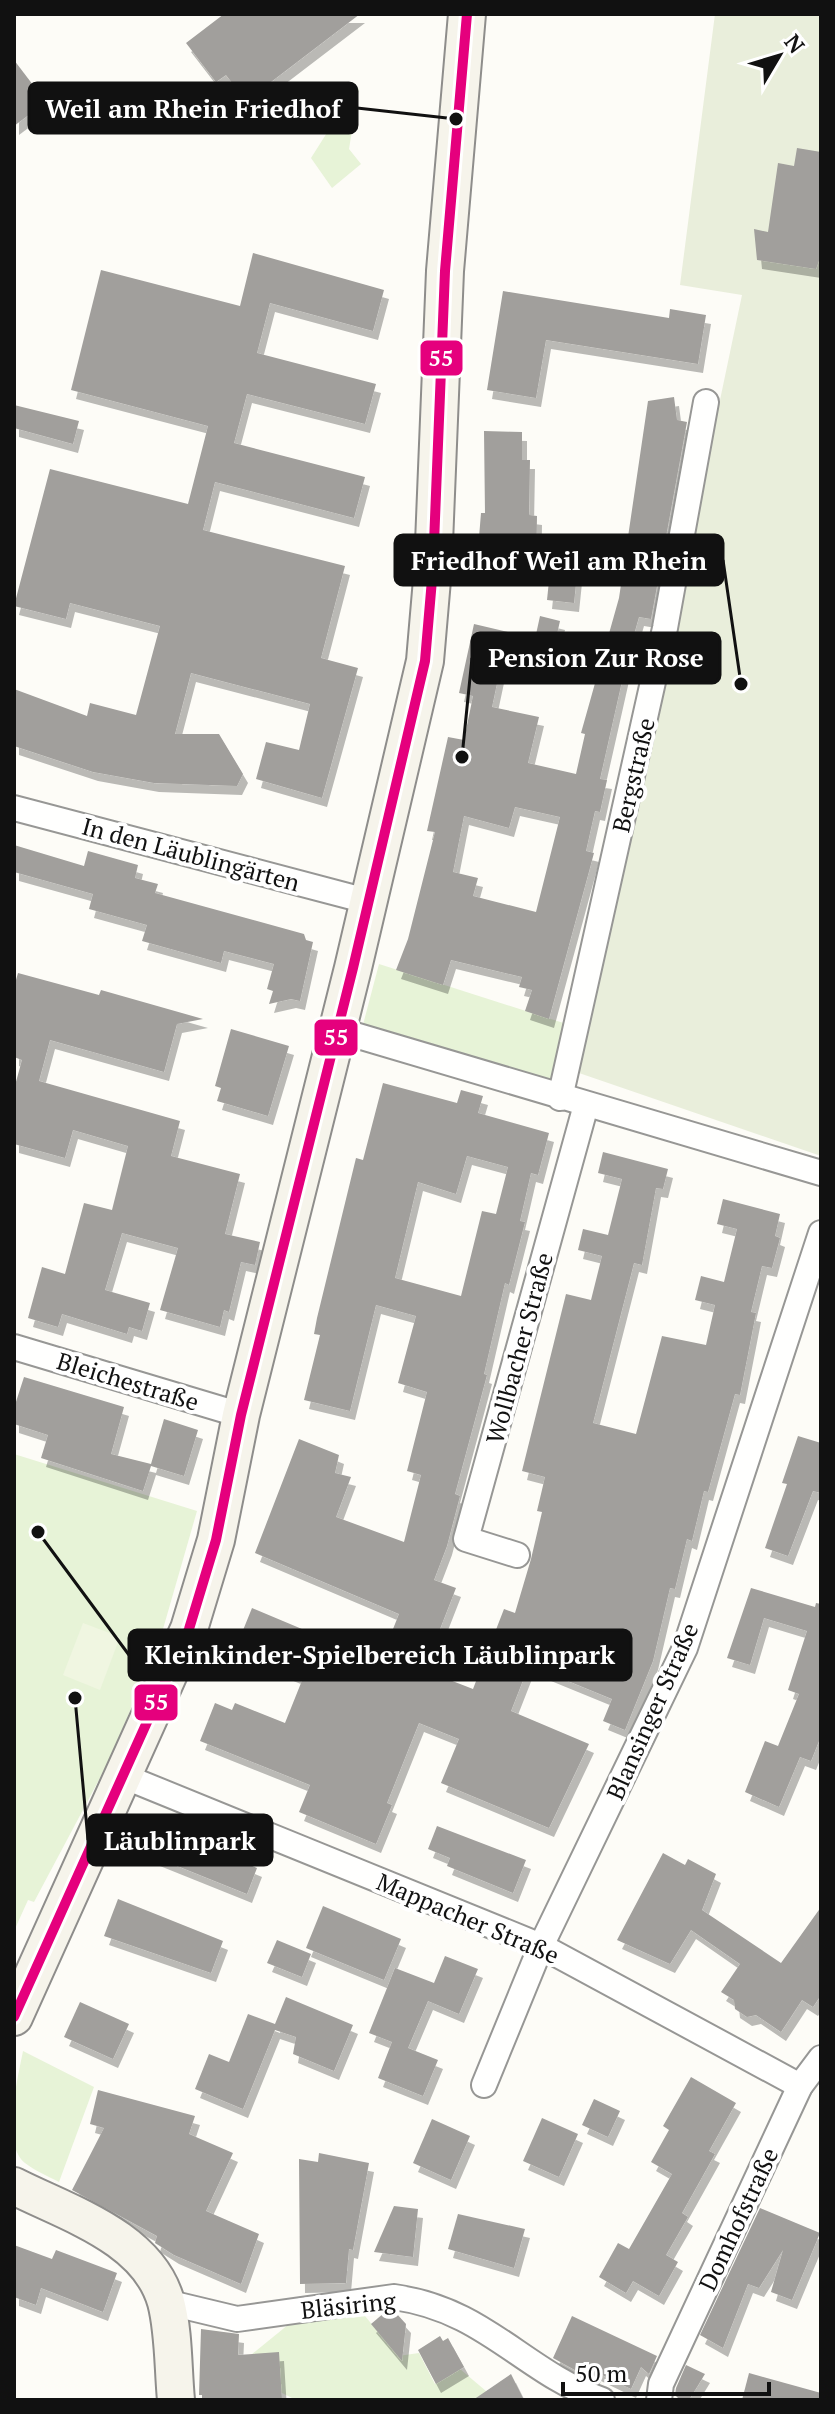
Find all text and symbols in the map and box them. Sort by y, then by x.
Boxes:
north arrow [739,16,819,96]
text: N [779,28,812,59]
callout: Weil am Rhein Friedhof [29,83,357,133]
text: Weil am Rhein Friedhof [45,91,343,125]
line badge: 55 [419,339,464,377]
text: 55 [429,343,453,372]
callout: Friedhof Weil am Rhein [395,535,723,585]
text: Friedhof Weil am Rhein [411,543,707,577]
callout: Pension Zur Rose [472,633,720,683]
text: Pension Zur Rose [488,640,704,674]
street label: Bergstraße [604,715,662,835]
street label: In den Läublingärten [79,810,303,898]
line badge: 55 [313,1018,359,1057]
text: 55 [324,1022,348,1051]
street label: Wollbacher Straße [478,1249,560,1447]
street label: Bleichestraße [53,1344,203,1418]
street label: Blansinger Straße [599,1617,705,1805]
callout: Kleinkinder-Spielbereich Läublinpark [129,1630,631,1680]
text: Kleinkinder-Spielbereich Läublinpark [145,1637,616,1671]
line badge: 55 [133,1683,179,1722]
text: 55 [144,1687,168,1716]
callout: Läublinpark [88,1815,272,1865]
text: Läublinpark [104,1823,257,1857]
street label: Mappacher Straße [372,1865,564,1971]
street label: Domhofstraße [691,2142,785,2296]
street label: Bläsiring [299,2284,397,2326]
scale bar [563,2346,769,2396]
text: 50 m [575,2357,627,2389]

